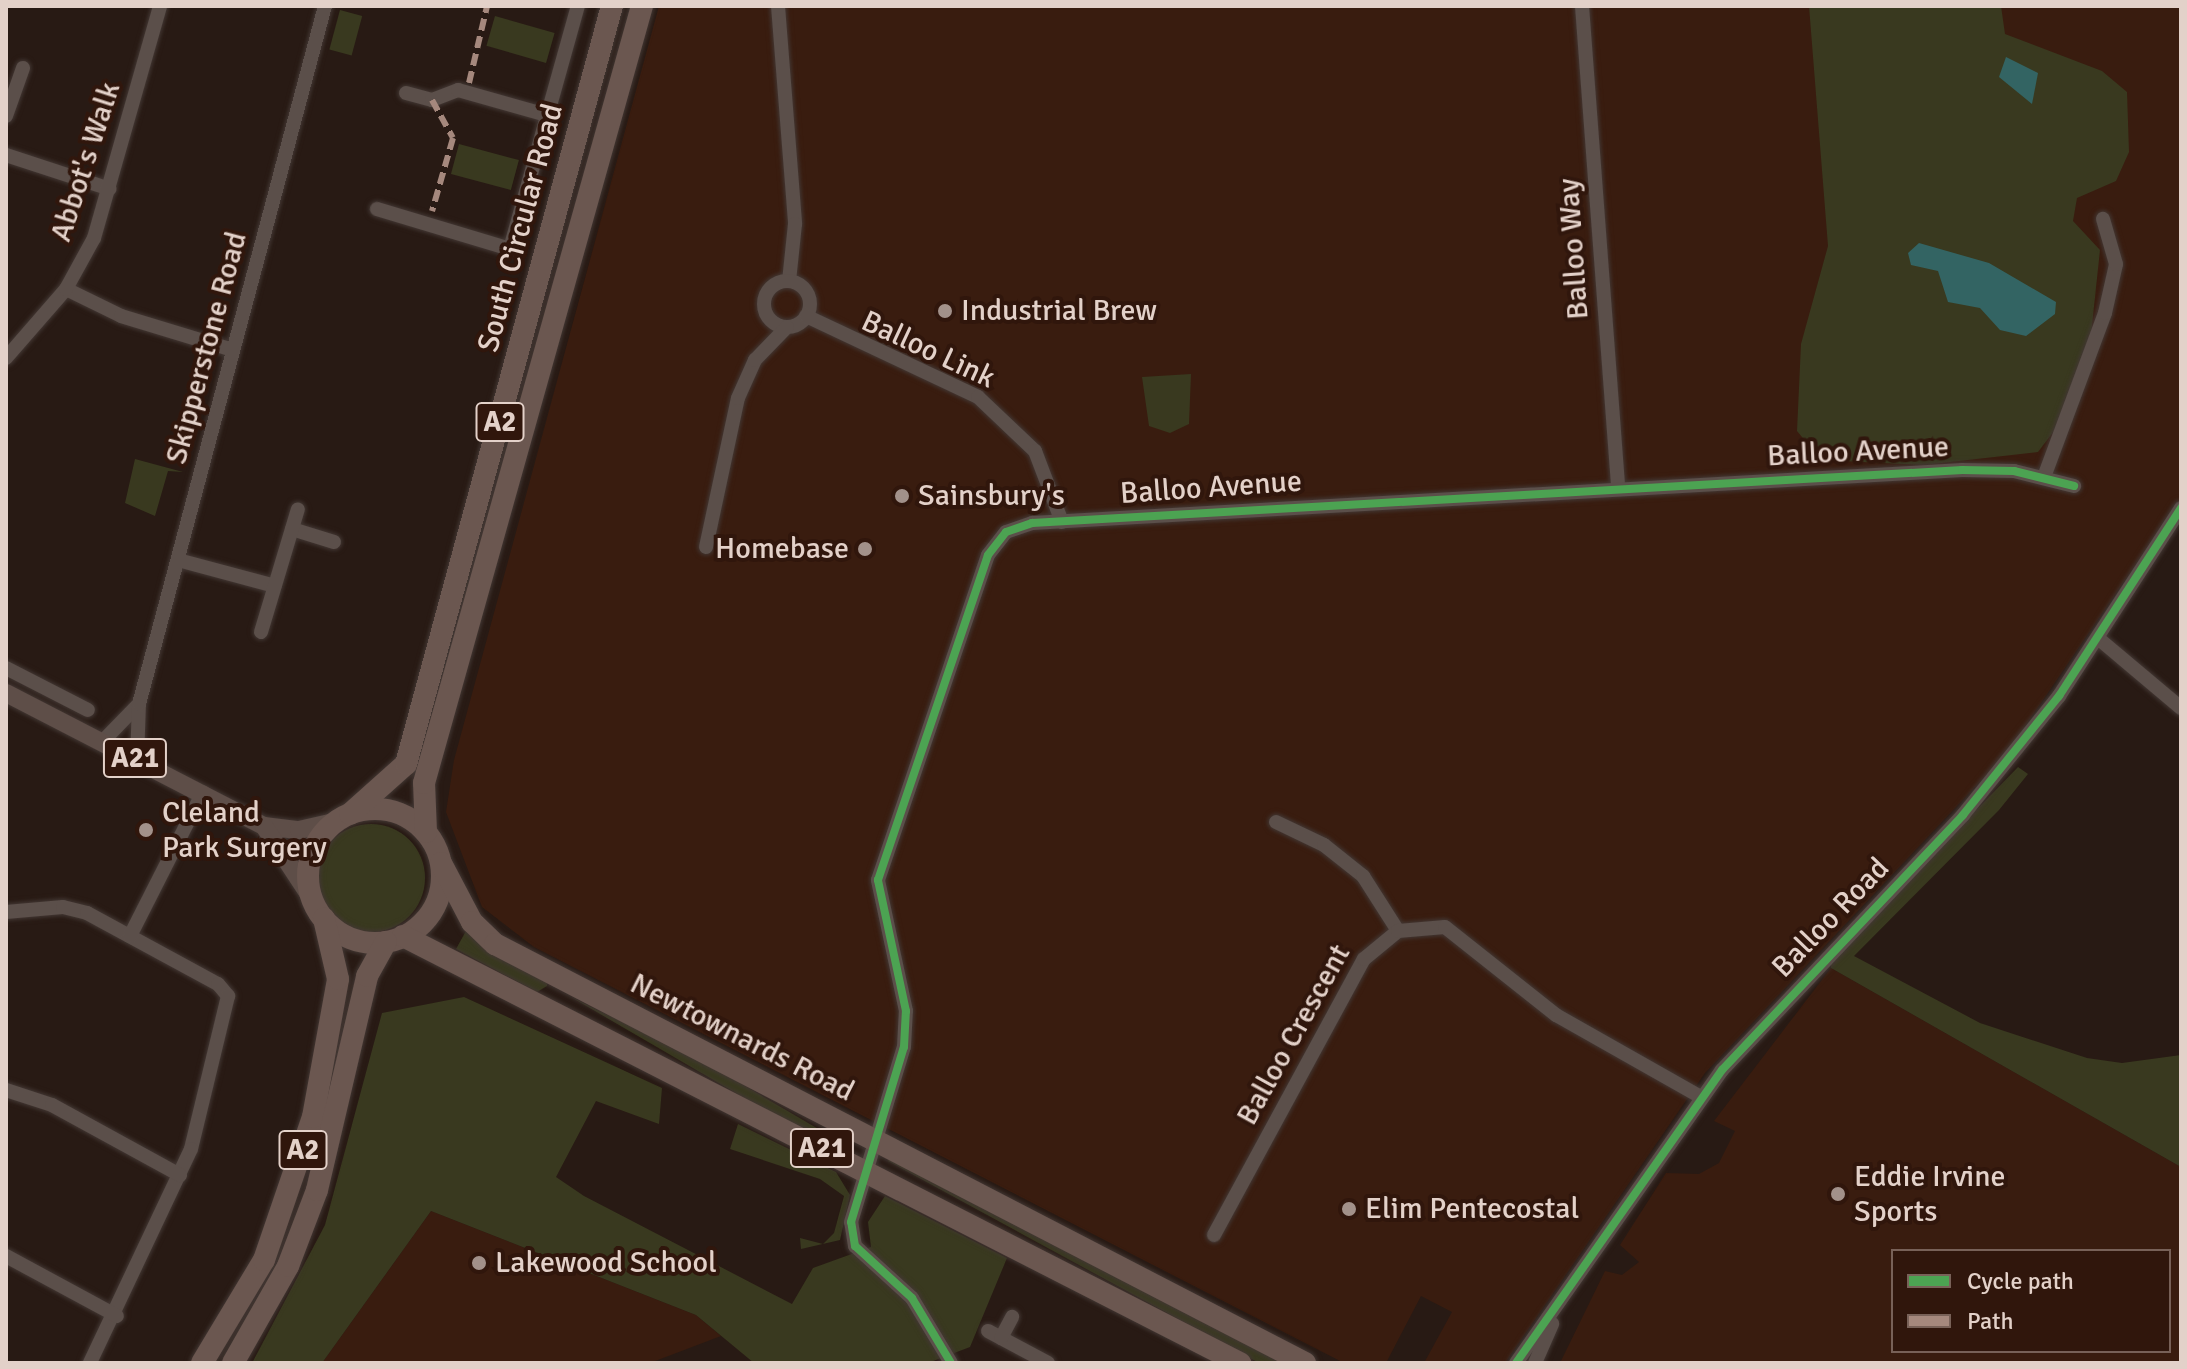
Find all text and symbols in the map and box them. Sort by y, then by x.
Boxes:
street label: Abbot's Walk [43,78,129,246]
street label: South Circular Road [471,100,571,356]
street label: Balloo Way [1551,177,1597,321]
street label: Skipperstone Road [159,228,255,468]
place label: Industrial Brew [961,293,1157,329]
marker: Industrial Brew [936,302,954,320]
street label: Balloo Link [856,304,1000,396]
road number: A2 [474,398,526,446]
street label: Balloo Avenue [1766,429,1950,475]
street label: Balloo Avenue [1119,464,1303,512]
place label: Sainsbury's [918,478,1065,514]
marker: Sainsbury's [893,487,911,505]
place label: Homebase [715,531,849,567]
marker: Homebase [856,540,874,558]
road number: A21 [101,734,169,782]
place label: Cleland Park Surgery [162,795,327,866]
marker: Cleland Park Surgery [137,821,155,839]
street label: Balloo Road [1765,851,1897,985]
street label: Balloo Crescent [1230,938,1358,1132]
street label: Newtownards Road [624,966,860,1110]
road number: A21 [788,1124,856,1172]
road number: A2 [277,1126,329,1174]
place label: Eddie Irvine Sports [1854,1159,2006,1230]
marker: Eddie Irvine Sports [1829,1185,1847,1203]
place label: Elim Pentecostal [1365,1191,1579,1227]
marker: Elim Pentecostal [1340,1200,1358,1218]
place label: Lakewood School [495,1245,717,1281]
legend [1891,1249,2171,1353]
marker: Lakewood School [470,1254,488,1272]
text: Cycle path [1967,1266,2074,1296]
text: Path [1967,1306,2013,1336]

